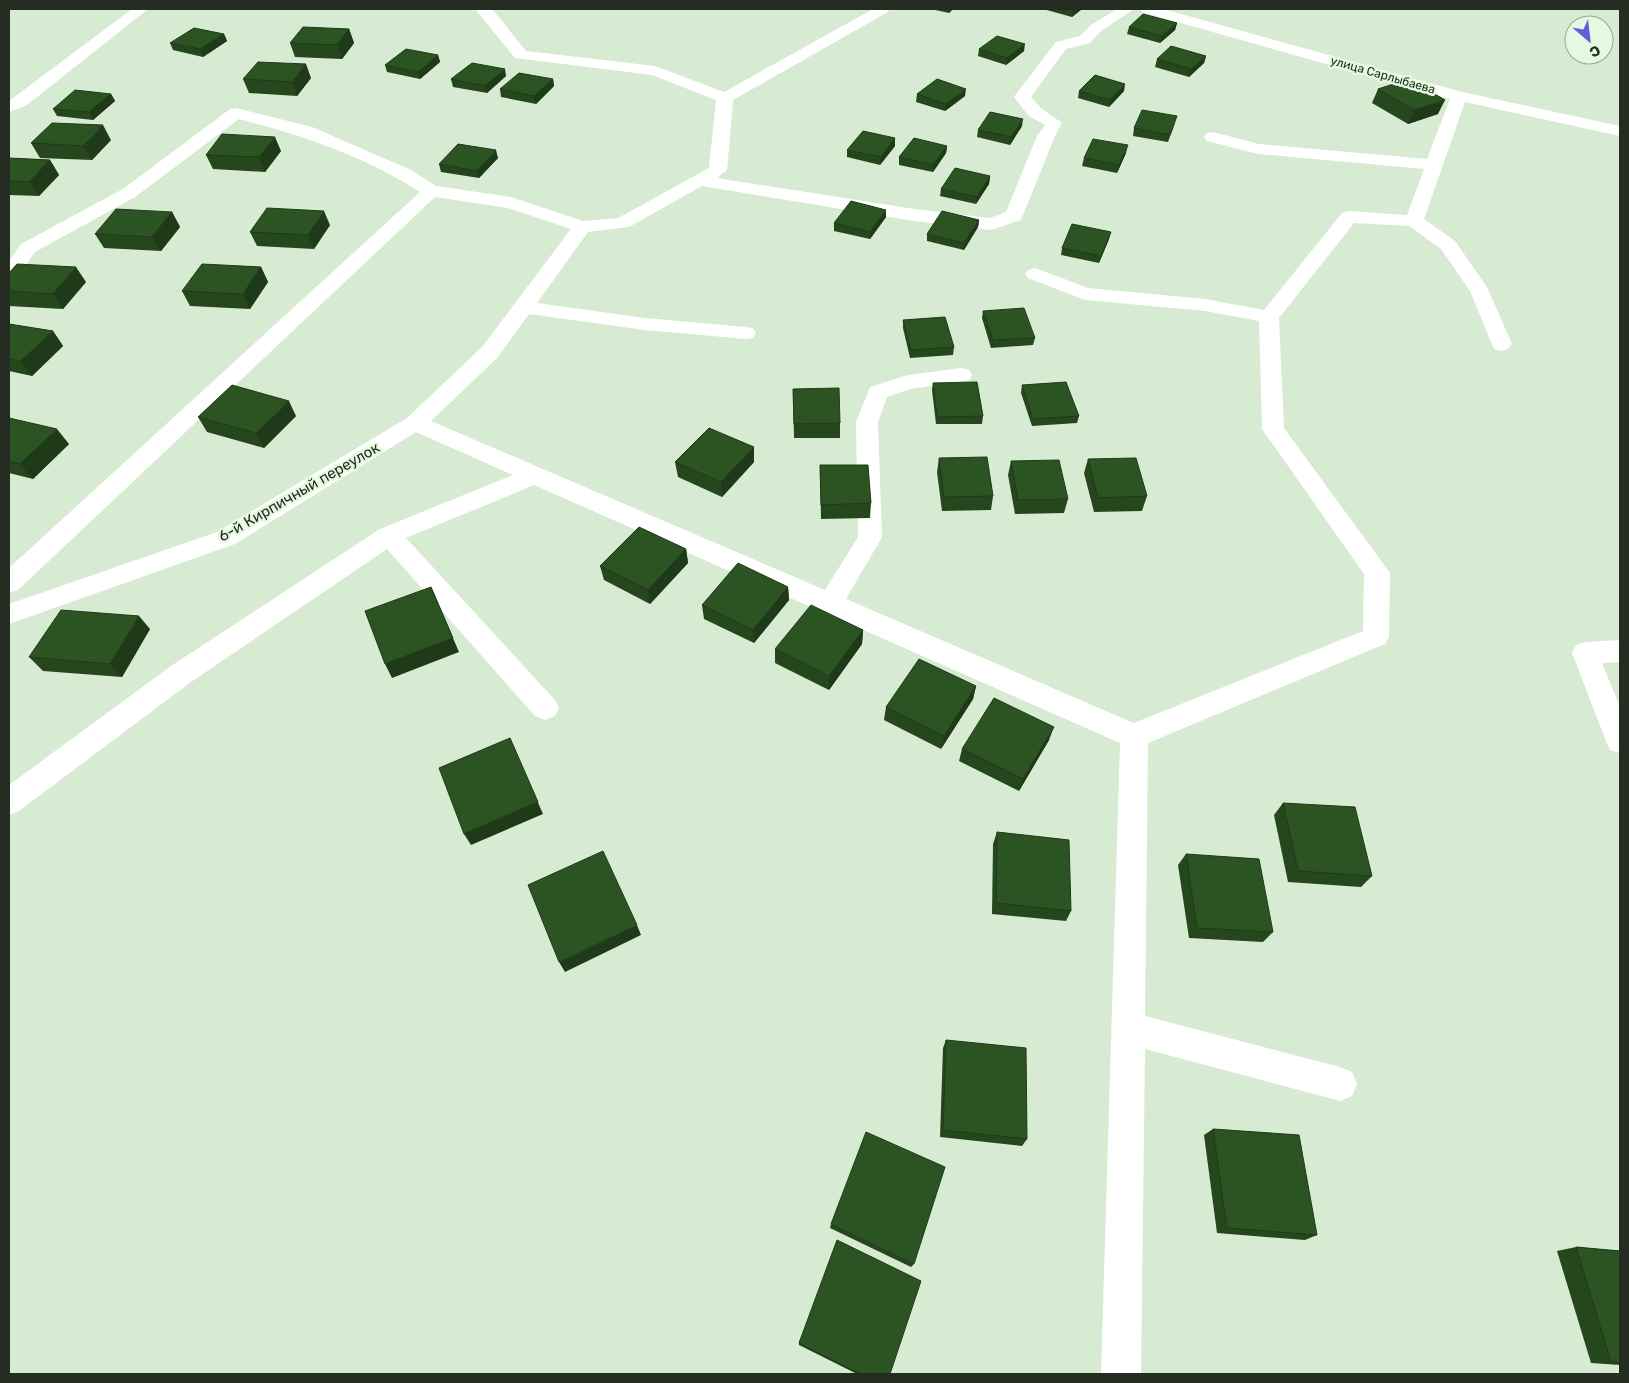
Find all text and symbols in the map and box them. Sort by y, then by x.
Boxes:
north arrow [1564,15,1614,65]
text: С [1586,41,1603,61]
street label: улица Сарлыбаева [1329,53,1437,97]
street label: 6-й Кирпичный переулок [215,438,383,546]

